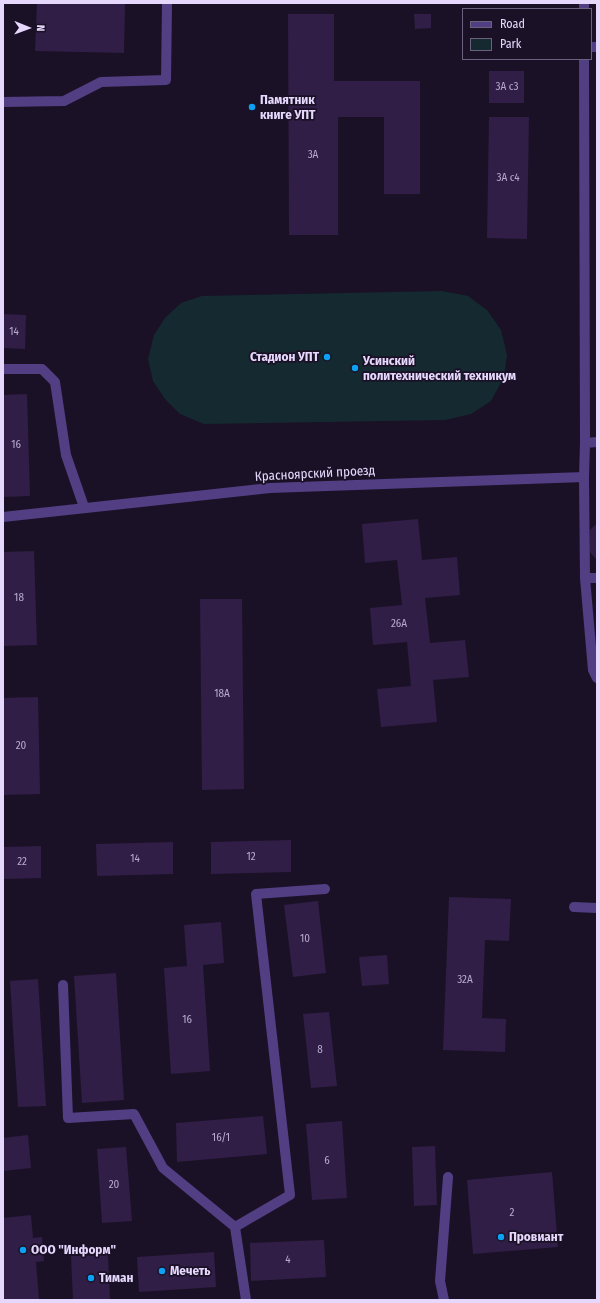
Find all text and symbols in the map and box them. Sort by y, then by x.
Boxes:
north arrow [8,8,48,48]
legend [462,8,592,60]
text: Road [500,17,525,31]
text: N [34,25,47,32]
text: Park [500,37,521,51]
house number: 3А с3 [495,80,519,94]
place label: Памятник книге УПТ [260,92,315,123]
marker: Памятник книге УПТ [247,102,257,112]
house number: 3А [308,148,318,162]
house number: 3А с4 [496,171,520,185]
house number: 14 [9,325,19,339]
place label: Стадион УПТ [250,349,319,365]
marker: Стадион УПТ [322,352,332,362]
place label: Усинский политехнический техникум [363,353,516,384]
marker: Усинский политехнический техникум [350,363,360,373]
house number: 16 [11,438,21,452]
street label: Красноярский проезд [255,463,375,485]
house number: 18 [14,591,24,605]
house number: 26А [391,617,407,631]
house number: 18А [214,687,230,701]
house number: 20 [16,739,26,753]
house number: 12 [246,850,256,864]
house number: 14 [130,852,140,866]
house number: 22 [17,855,27,869]
house number: 10 [300,932,310,946]
house number: 32А [457,973,473,987]
house number: 16 [182,1013,192,1027]
house number: 8 [317,1043,323,1057]
house number: 16/1 [212,1131,230,1145]
house number: 6 [324,1154,330,1168]
house number: 20 [109,1178,119,1192]
house number: 2 [510,1206,514,1220]
place label: Провиант [509,1229,563,1245]
marker: Провиант [496,1232,506,1242]
place label: ООО "Информ" [31,1242,116,1258]
marker: ООО "Информ" [18,1245,28,1255]
house number: 4 [285,1253,291,1267]
place label: Мечеть [170,1263,210,1279]
marker: Мечеть [157,1266,167,1276]
place label: Тиман [99,1270,133,1286]
marker: Тиман [86,1273,96,1283]

